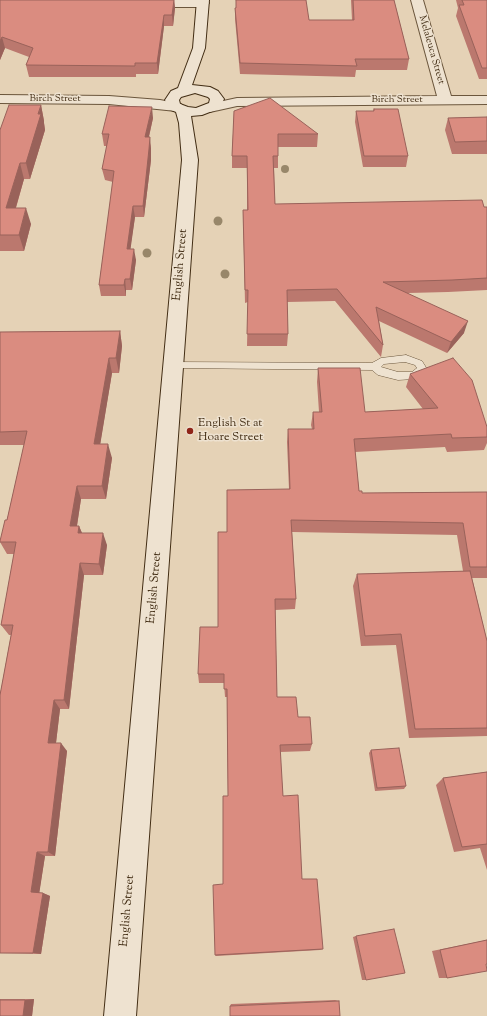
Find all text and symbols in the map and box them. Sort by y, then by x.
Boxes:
street label: Melaleuca Street [415,14,447,86]
street label: Birch Street [29,93,81,105]
street label: Birch Street [371,94,423,106]
street label: English Street [171,228,191,302]
place label: English St at Hoare Street [198,417,263,445]
marker: English St at Hoare Street [185,426,195,436]
street label: English Street [145,551,165,625]
street label: English Street [118,874,138,948]

